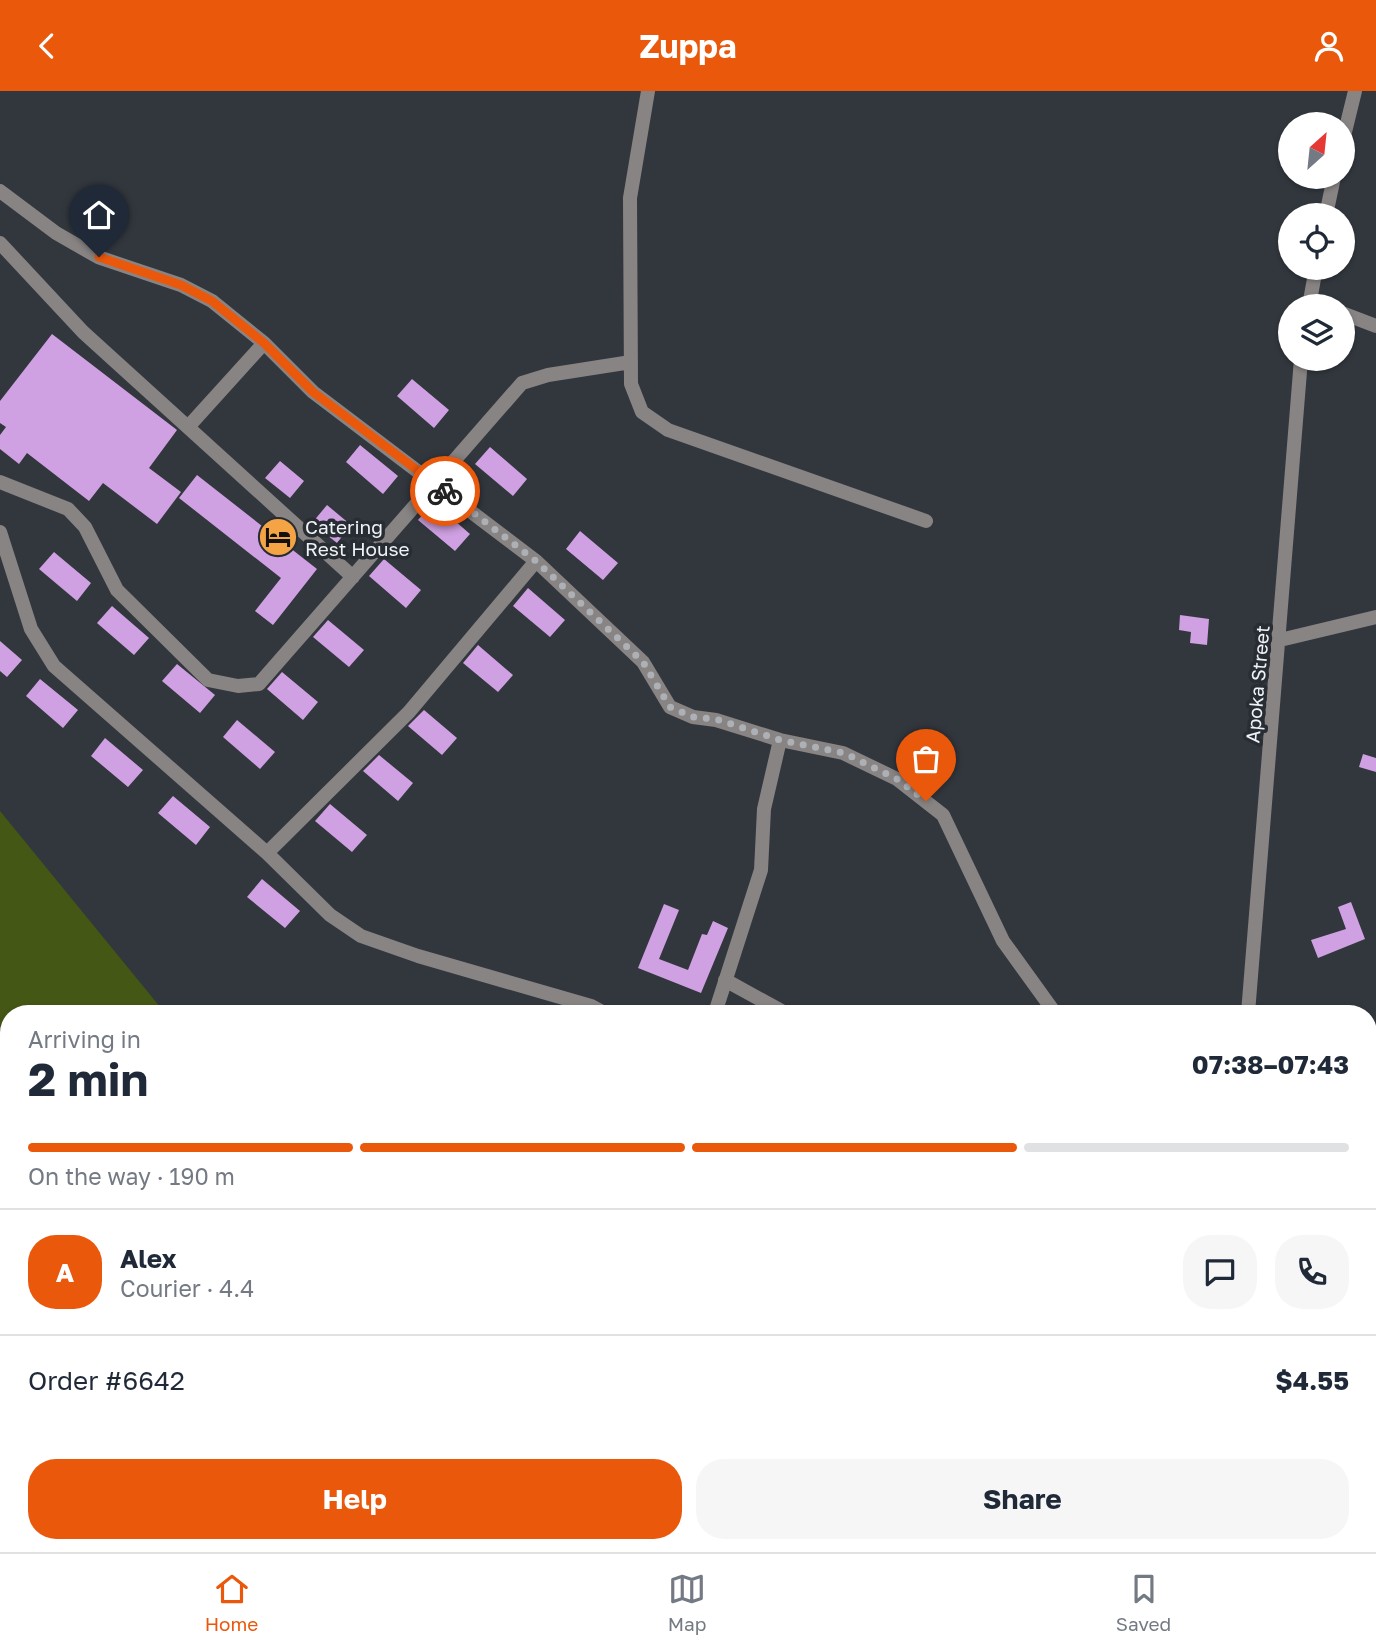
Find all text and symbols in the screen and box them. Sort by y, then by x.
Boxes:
icon: back [28,27,66,65]
text: Zuppa [639,27,737,65]
icon: person [1310,27,1348,65]
north arrow [1278,112,1354,189]
map controls [1278,112,1355,371]
pin [69,185,129,257]
icon: home [80,196,118,234]
button: locate [1278,203,1355,280]
button: layers [1278,294,1355,371]
courier [410,456,480,526]
icon: bike [426,472,464,510]
place label: Catering Rest House [305,515,410,560]
hotel icon: Catering Rest House [257,516,299,558]
street label: Apoka Street [1240,624,1274,744]
pin [896,729,956,801]
icon: bag [907,740,945,778]
text: Arriving in [28,1025,141,1053]
text: 07:38–07:43 [1192,1049,1349,1080]
text: 2 min [28,1051,148,1106]
text: On the way · 190 m [28,1162,235,1190]
button: chat [1183,1235,1257,1309]
button: phone [1275,1235,1349,1309]
text: Alex [120,1243,177,1274]
text: A [56,1257,74,1288]
text: Courier · 4.4 [120,1274,254,1302]
text: Order #6642 [28,1365,185,1396]
text: $4.55 [1275,1365,1349,1396]
button: Help [28,1459,682,1539]
button: Share [696,1459,1349,1539]
tab: Home [205,1570,258,1635]
tab: Map [668,1570,706,1635]
tab: Saved [1116,1570,1171,1635]

